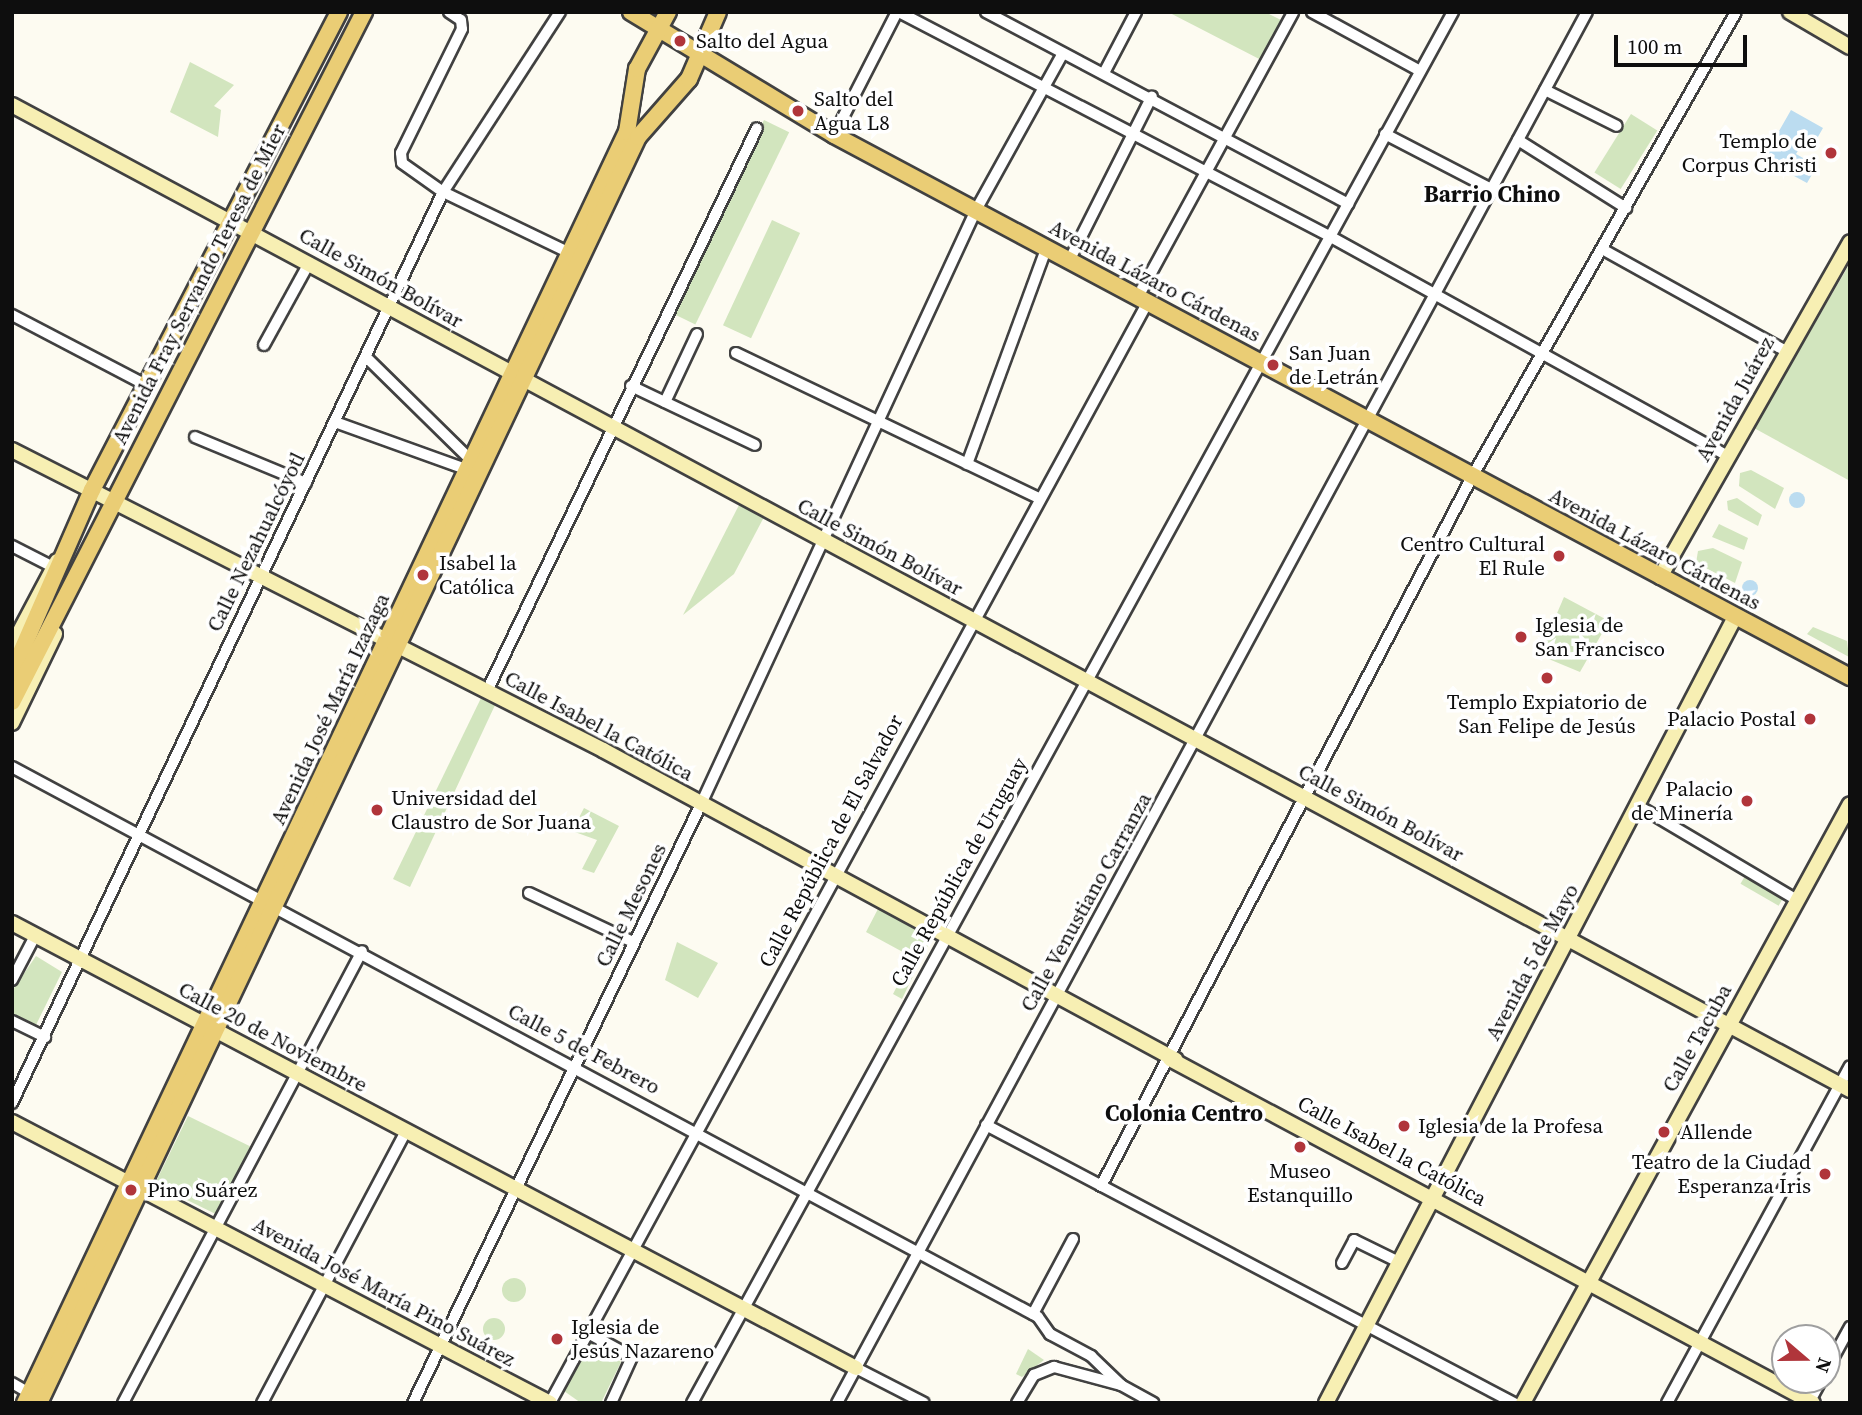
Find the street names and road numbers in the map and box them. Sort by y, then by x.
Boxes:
street label: Avenida Fray Servando Teresa de Mier [107,119,291,449]
street label: Avenida Lázaro Cárdenas [1045,214,1265,348]
street label: Calle Simón Bolívar [295,222,467,334]
street label: Avenida Juárez [1690,332,1780,466]
street label: Calle Nezahualcóyotl [202,448,310,636]
street label: Avenida Lázaro Cárdenas [1545,482,1765,616]
street label: Calle Simón Bolívar [793,493,967,601]
street label: Avenida José María Izazaga [265,589,395,829]
street label: Calle Isabel la Católica [500,666,698,786]
street label: Calle República de El Salvador [754,710,908,972]
street label: Calle República de Uruguay [885,753,1033,991]
street label: Calle Simón Bolívar [1294,759,1468,867]
street label: Calle Venustiano Carranza [1015,788,1157,1016]
street label: Calle Mesones [590,839,672,971]
street label: Avenida 5 de Mayo [1480,879,1584,1045]
street label: Calle 20 de Noviembre [174,977,372,1097]
street label: Calle Tacuba [1657,979,1737,1097]
street label: Calle 5 de Febrero [504,998,664,1100]
street label: Calle Isabel la Católica [1293,1091,1491,1211]
street label: Avenida José María Pino Suárez [248,1212,520,1372]

